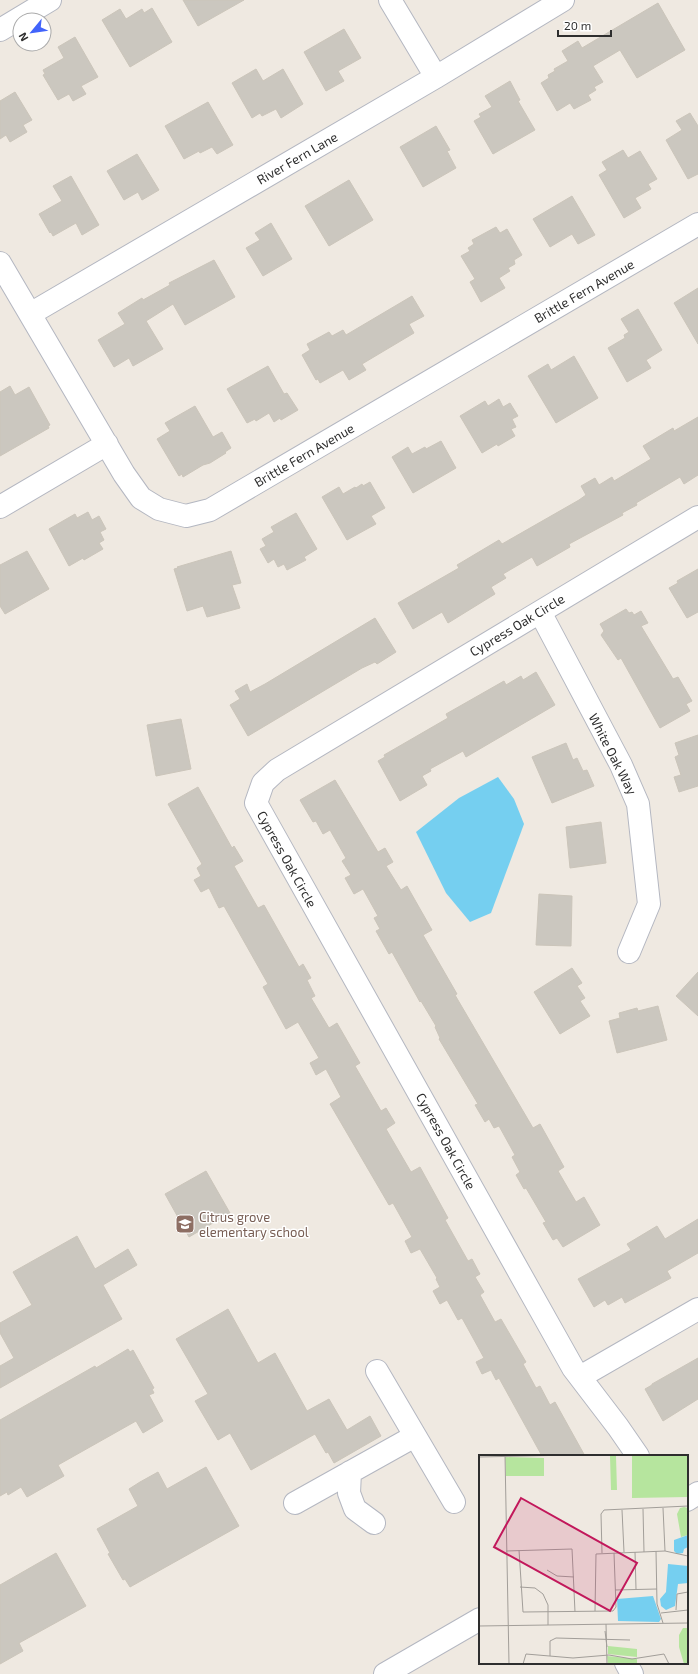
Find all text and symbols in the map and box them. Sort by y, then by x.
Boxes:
north arrow [12,12,52,52]
scale bar [558,12,611,38]
text: 20 m [564,18,591,32]
text: N [15,30,30,44]
street label: River Fern Lane [254,128,340,188]
street label: Brittle Fern Avenue [531,256,637,326]
street label: Brittle Fern Avenue [251,420,357,490]
street label: Cypress Oak Circle [467,590,567,660]
street label: White Oak Way [586,711,640,797]
street label: Cypress Oak Circle [254,808,320,910]
street label: Cypress Oak Circle [413,1090,479,1192]
place label: Citrus grove elementary school [199,1209,309,1240]
school or university icon: Citrus grove elementary school [174,1213,196,1235]
inset map [479,1455,688,1664]

